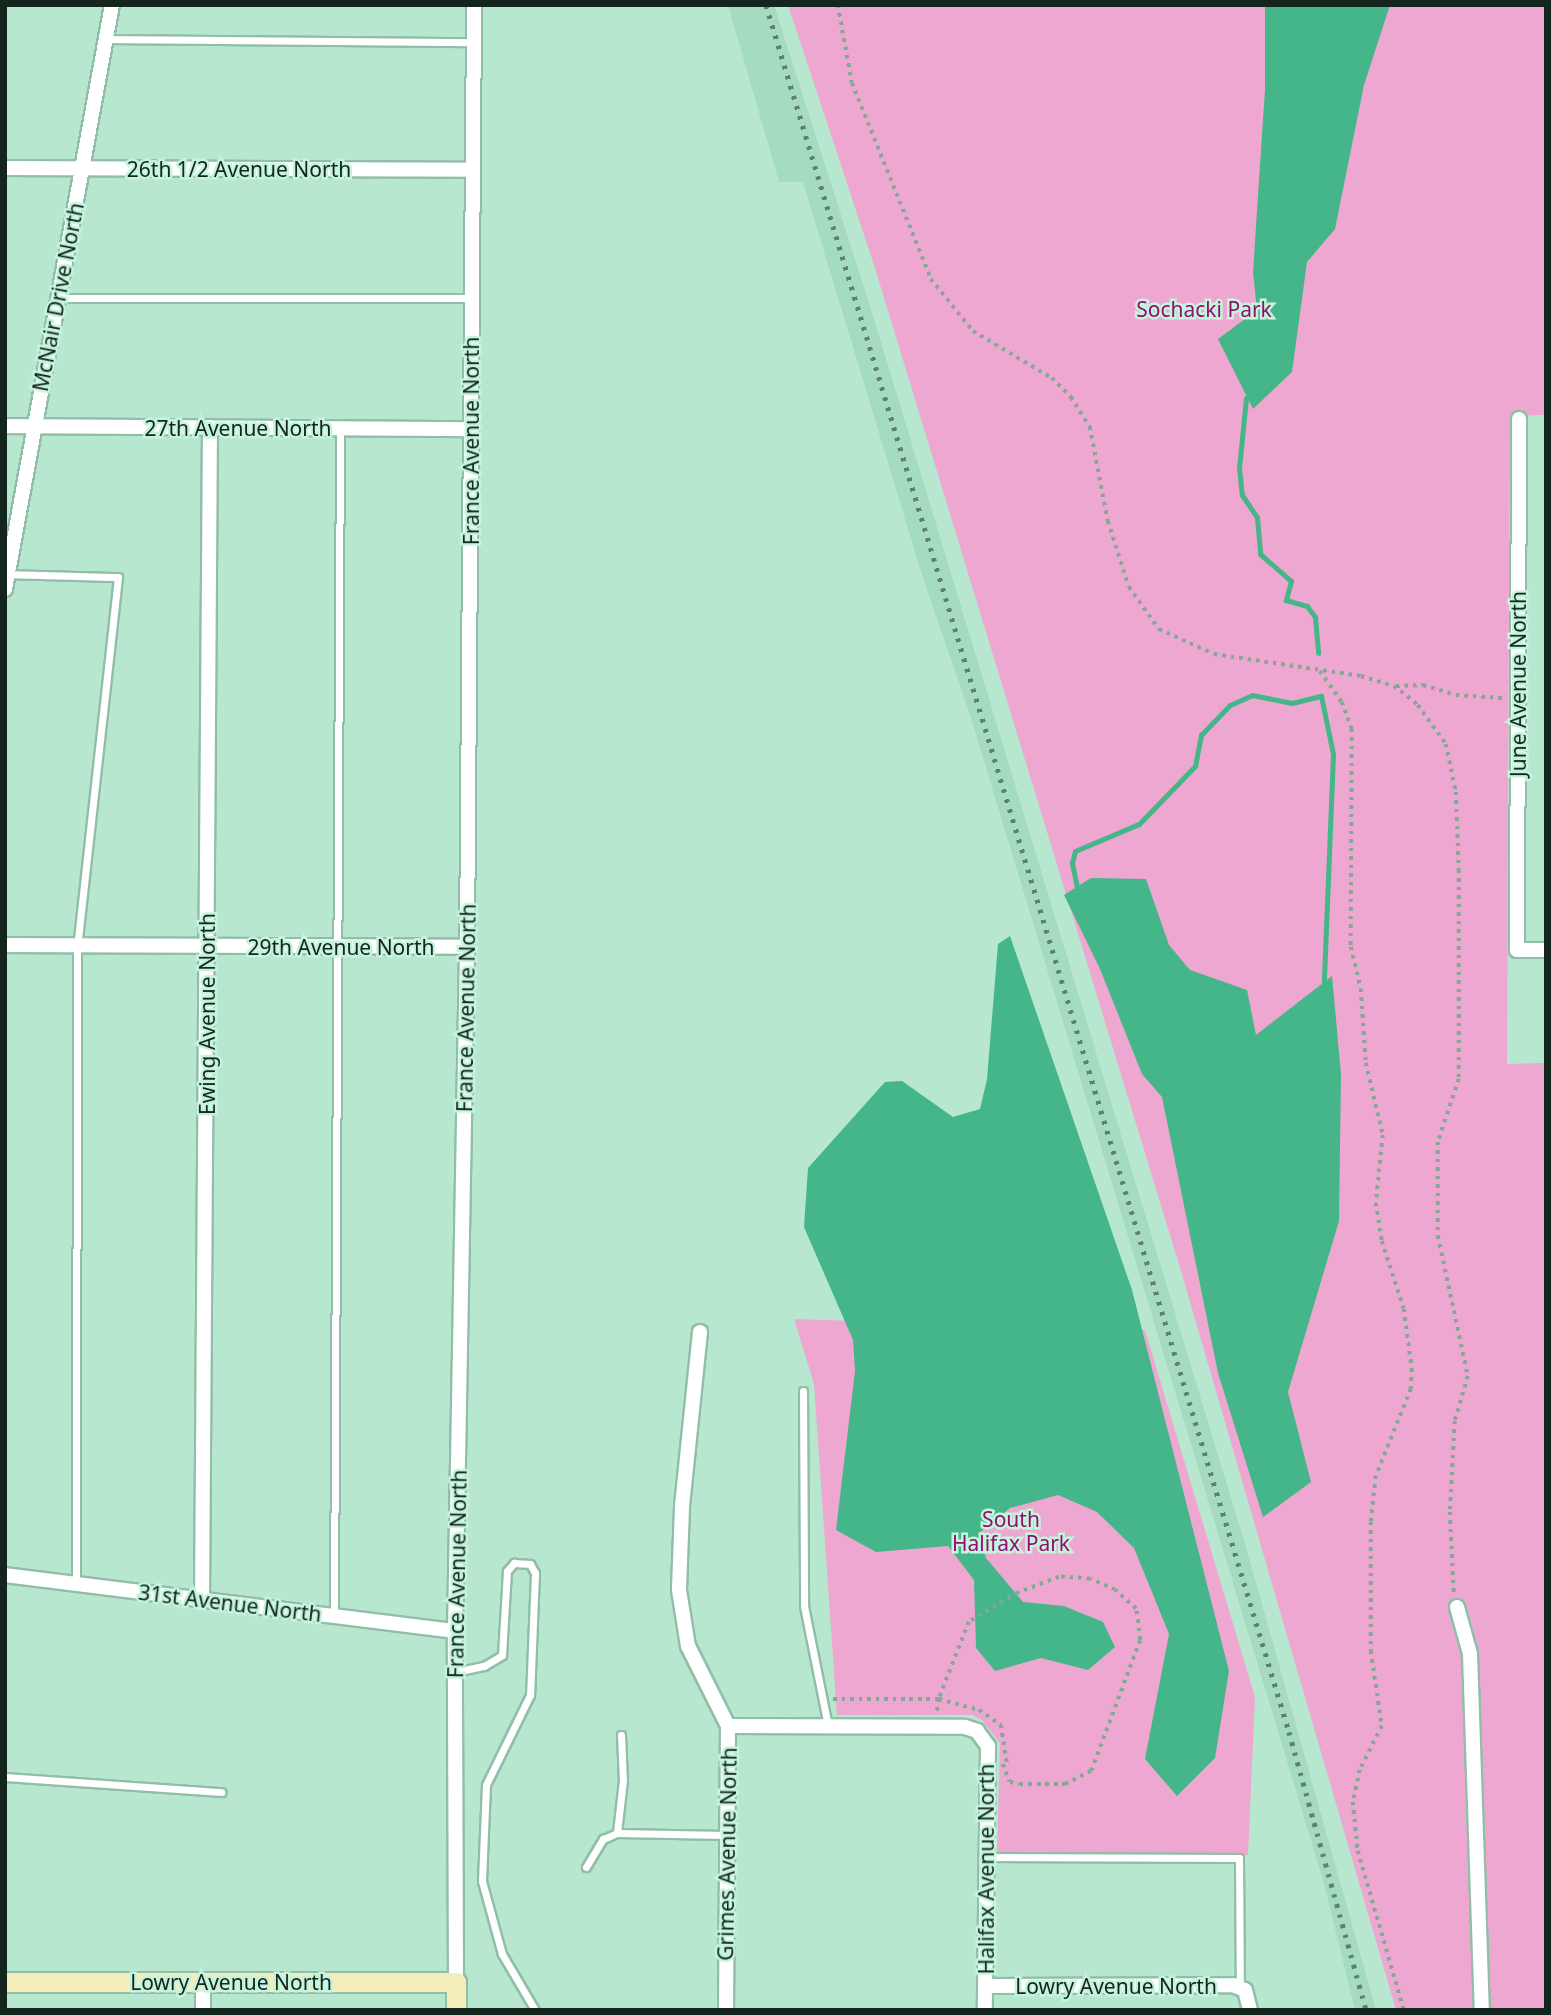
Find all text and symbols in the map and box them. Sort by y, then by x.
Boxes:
street label: 26th 1/2 Avenue North [127,156,351,182]
street label: McNair Drive North [27,201,89,393]
park label: Sochacki Park [1136,296,1272,322]
street label: France Avenue North [458,337,484,545]
street label: 27th Avenue North [144,415,332,441]
street label: June Avenue North [1505,591,1531,777]
street label: France Avenue North [452,904,480,1112]
street label: Ewing Avenue North [194,913,220,1115]
street label: 29th Avenue North [247,934,435,960]
street label: France Avenue North [443,1470,471,1678]
park label: South Halifax Park [952,1506,1070,1556]
street label: 31st Avenue North [137,1579,323,1627]
street label: Grimes Avenue North [713,1747,741,1961]
street label: Halifax Avenue North [973,1764,999,1974]
street label: Lowry Avenue North [130,1969,332,1995]
street label: Lowry Avenue North [1015,1973,1217,1999]

